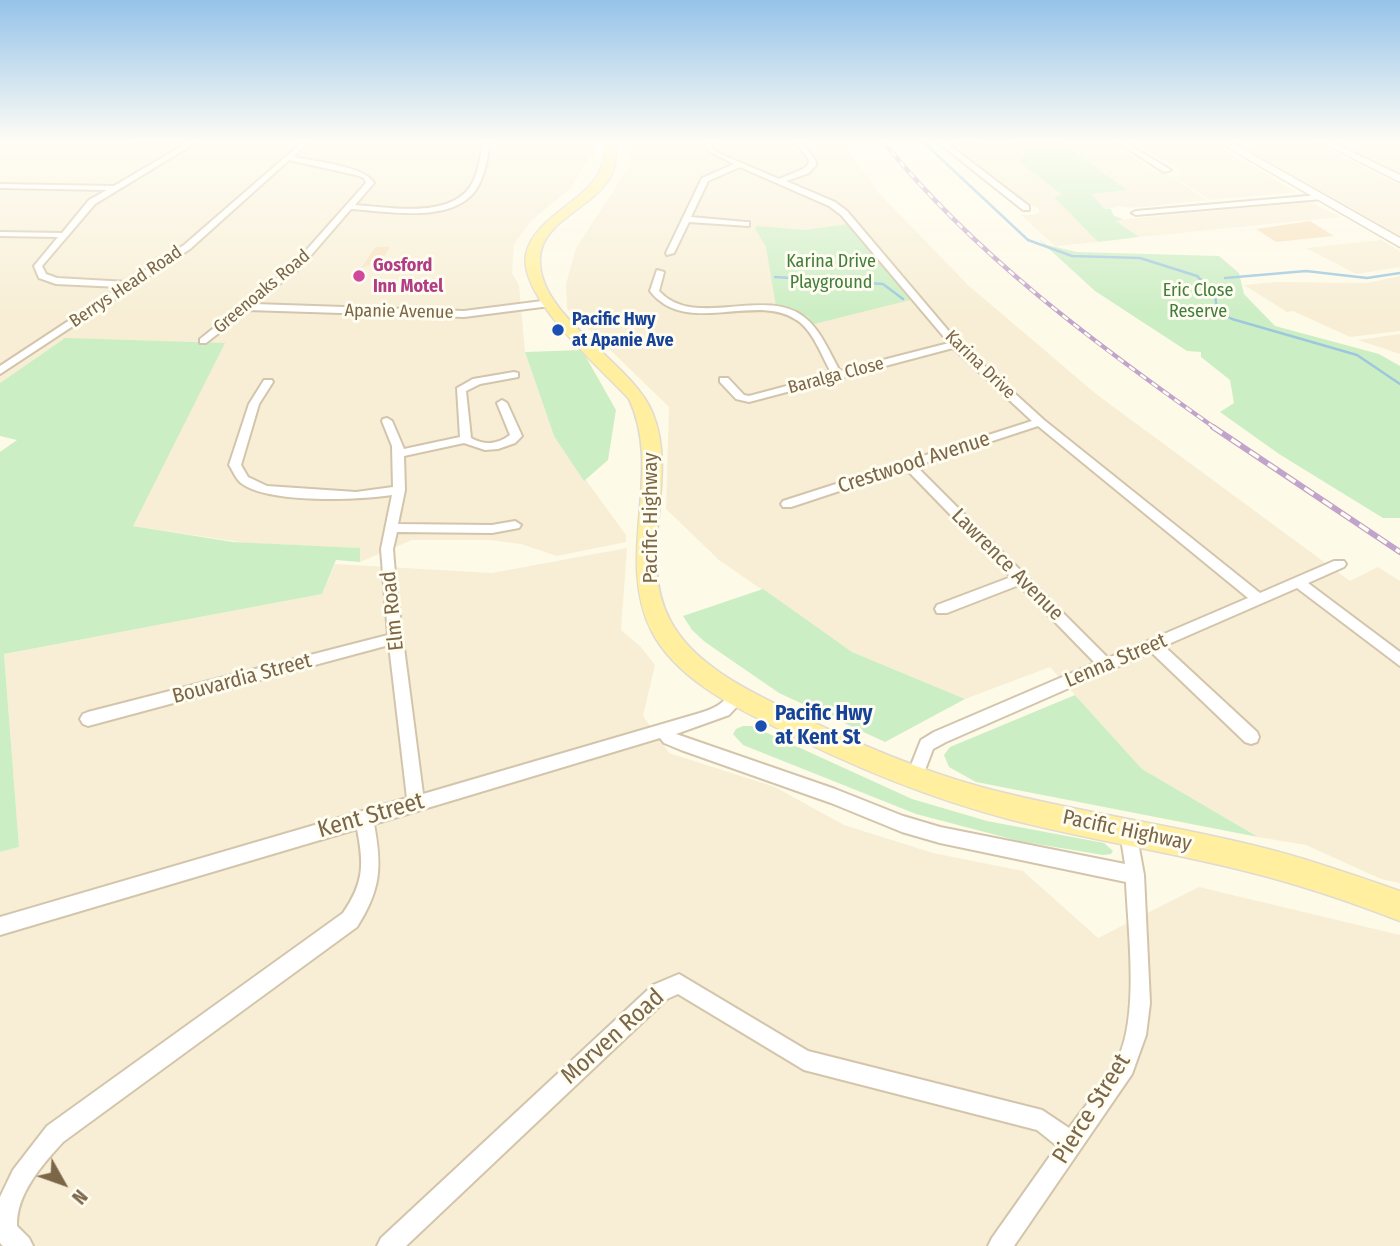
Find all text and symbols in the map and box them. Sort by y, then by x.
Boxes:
street label: Berrys Head Road [66,241,186,333]
street label: Greenoaks Road [209,245,315,339]
park label: Karina Drive Playground [786,251,876,294]
place label: Gosford Inn Motel [373,255,443,298]
marker: Gosford Inn Motel [351,268,367,284]
park label: Eric Close Reserve [1163,280,1233,322]
street label: Apanie Avenue [344,300,454,324]
place label: Pacific Hwy at Apanie Ave [572,309,674,352]
marker: Pacific Hwy at Apanie Ave [550,322,566,338]
street label: Karina Drive [940,326,1020,404]
street label: Baralga Close [786,353,886,399]
street label: Crestwood Avenue [835,427,993,499]
street label: Pacific Highway [638,452,664,584]
street label: Lawrence Avenue [946,504,1068,626]
street label: Elm Road [376,570,410,652]
street label: Lenna Street [1061,628,1171,694]
street label: Bouvardia Street [170,648,314,710]
place label: Pacific Hwy at Kent St [775,701,873,751]
marker: Pacific Hwy at Kent St [753,718,769,734]
street label: Kent Street [314,787,428,845]
street label: Pacific Highway [1060,805,1194,857]
street label: Morven Road [556,983,670,1091]
street label: Pierce Street [1047,1049,1137,1169]
north arrow [28,1148,98,1218]
text: N [67,1185,92,1209]

